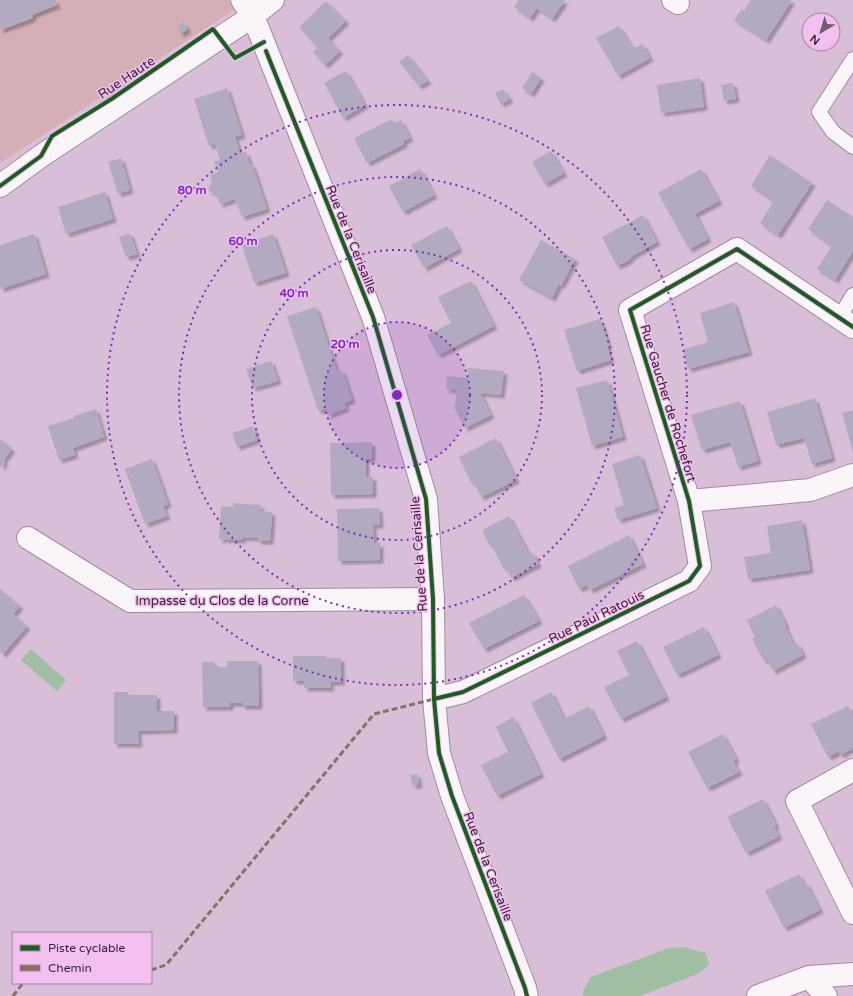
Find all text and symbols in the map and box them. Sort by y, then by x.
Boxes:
north arrow [801,12,841,52]
text: N [808,32,823,47]
street label: Rue Haute [95,53,158,103]
text: 80 m [177,183,207,197]
street label: Rue de la Cerisaille [322,183,380,296]
text: 60 m [228,234,258,248]
text: 40 m [279,286,309,300]
street label: Rue Gaucher de Rochefort [636,322,700,484]
text: 20 m [330,337,360,351]
centre of rings [390,388,404,402]
street label: Rue de la Cerisaille [407,496,431,612]
street label: Rue Paul Ratouis [546,587,647,647]
street label: Impasse du Clos de la Corne [135,593,309,609]
street label: Rue de la Cerisaille [460,809,516,923]
legend [12,932,152,984]
text: Piste cyclable [48,941,126,955]
text: Chemin [48,961,92,975]

